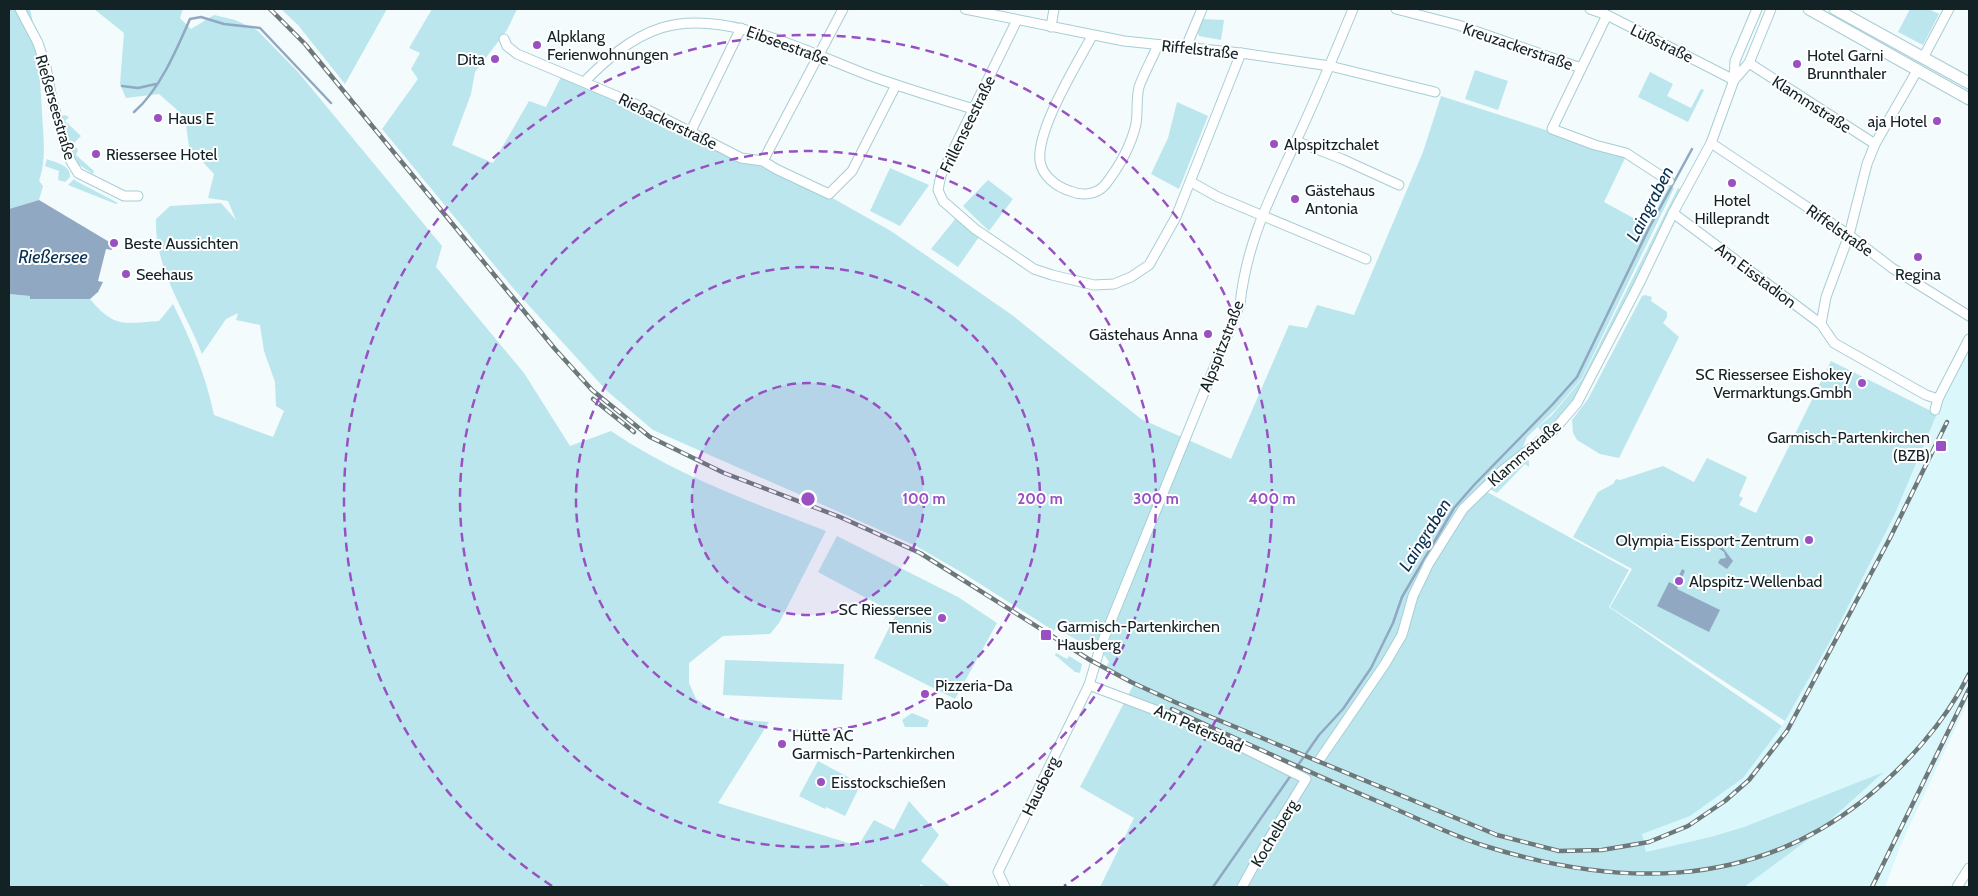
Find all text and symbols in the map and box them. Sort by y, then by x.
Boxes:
street label: Kreuzackerstraße [1460,19,1575,74]
street label: Lüßstraße [1627,20,1696,67]
street label: Eibseestraße [744,22,832,69]
place label: Alpklang Ferienwohnungen [547,27,669,64]
street label: Riffelstraße [1161,36,1239,63]
marker: Alpklang Ferienwohnungen [531,39,543,51]
place label: Hotel Garni Brunnthaler [1807,46,1887,83]
place label: Dita [457,50,485,69]
street label: Rießerseestraße [31,52,80,162]
marker: Dita [489,53,501,65]
marker: Hotel Garni Brunnthaler [1791,58,1803,70]
street label: Klammstraße [1769,72,1855,137]
street label: Frillenseestraße [936,73,999,176]
street label: Rießackerstraße [615,89,720,154]
place label: Haus E [168,109,214,128]
marker: Haus E [152,112,164,124]
place label: aja Hotel [1868,112,1927,131]
marker: aja Hotel [1931,115,1943,127]
place label: Alpspitzchalet [1284,135,1380,154]
marker: Alpspitzchalet [1268,138,1280,150]
place label: Riessersee Hotel [106,145,218,164]
marker: Riessersee Hotel [90,148,102,160]
water label: Laingraben [1622,163,1678,245]
marker: Hotel Hilleprandt [1726,177,1738,189]
place label: Gästehaus Antonia [1305,181,1375,218]
place label: Hotel Hilleprandt [1695,191,1770,228]
marker: Gästehaus Antonia [1289,193,1301,205]
street label: Riffelstraße [1803,200,1877,260]
place label: Beste Aussichten [124,234,239,253]
marker: Beste Aussichten [108,237,120,249]
street label: Am Eisstadion [1711,239,1800,312]
water label: Rießersee [18,246,88,268]
marker: Regina [1912,251,1924,263]
place label: Seehaus [136,265,193,284]
place label: Regina [1895,265,1941,284]
marker: Seehaus [120,268,132,280]
street label: Alpspitzstraße [1195,298,1248,395]
place label: Gästehaus Anna [1089,325,1198,344]
marker: Gästehaus Anna [1202,328,1214,340]
place label: SC Riessersee Eishokey Vermarktungs.Gmbh [1695,365,1852,402]
marker: SC Riessersee Eishokey Vermarktungs.Gmbh [1856,377,1868,389]
street label: Klammstraße [1484,417,1565,490]
place label: Garmisch-Partenkirchen (BZB) [1767,428,1930,465]
marker: Garmisch-Partenkirchen (BZB) [1934,439,1948,453]
centre of rings [799,490,817,508]
text: 100 m [902,490,946,508]
text: 200 m [1017,490,1063,508]
text: 300 m [1133,490,1179,508]
text: 400 m [1249,490,1295,508]
water label: Laingraben [1394,495,1456,575]
place label: Olympia-Eissport-Zentrum [1616,531,1799,550]
marker: Olympia-Eissport-Zentrum [1803,534,1815,546]
place label: Alpspitz-Wellenbad [1689,572,1822,591]
marker: Alpspitz-Wellenbad [1673,575,1685,587]
place label: SC Riessersee Tennis [839,600,932,637]
marker: SC Riessersee Tennis [936,612,948,624]
place label: Garmisch-Partenkirchen Hausberg [1057,617,1220,654]
marker: Garmisch-Partenkirchen Hausberg [1039,628,1053,642]
place label: Pizzeria-Da Paolo [935,676,1013,713]
marker: Pizzeria-Da Paolo [919,688,931,700]
street label: Am Petersbad [1151,700,1246,757]
place label: Hütte AC Garmisch-Partenkirchen [792,726,955,763]
marker: Hütte AC Garmisch-Partenkirchen [776,738,788,750]
street label: Hausberg [1018,752,1063,819]
place label: Eisstockschießen [831,773,946,792]
marker: Eisstockschießen [815,776,827,788]
street label: Kochelberg [1247,795,1302,870]

